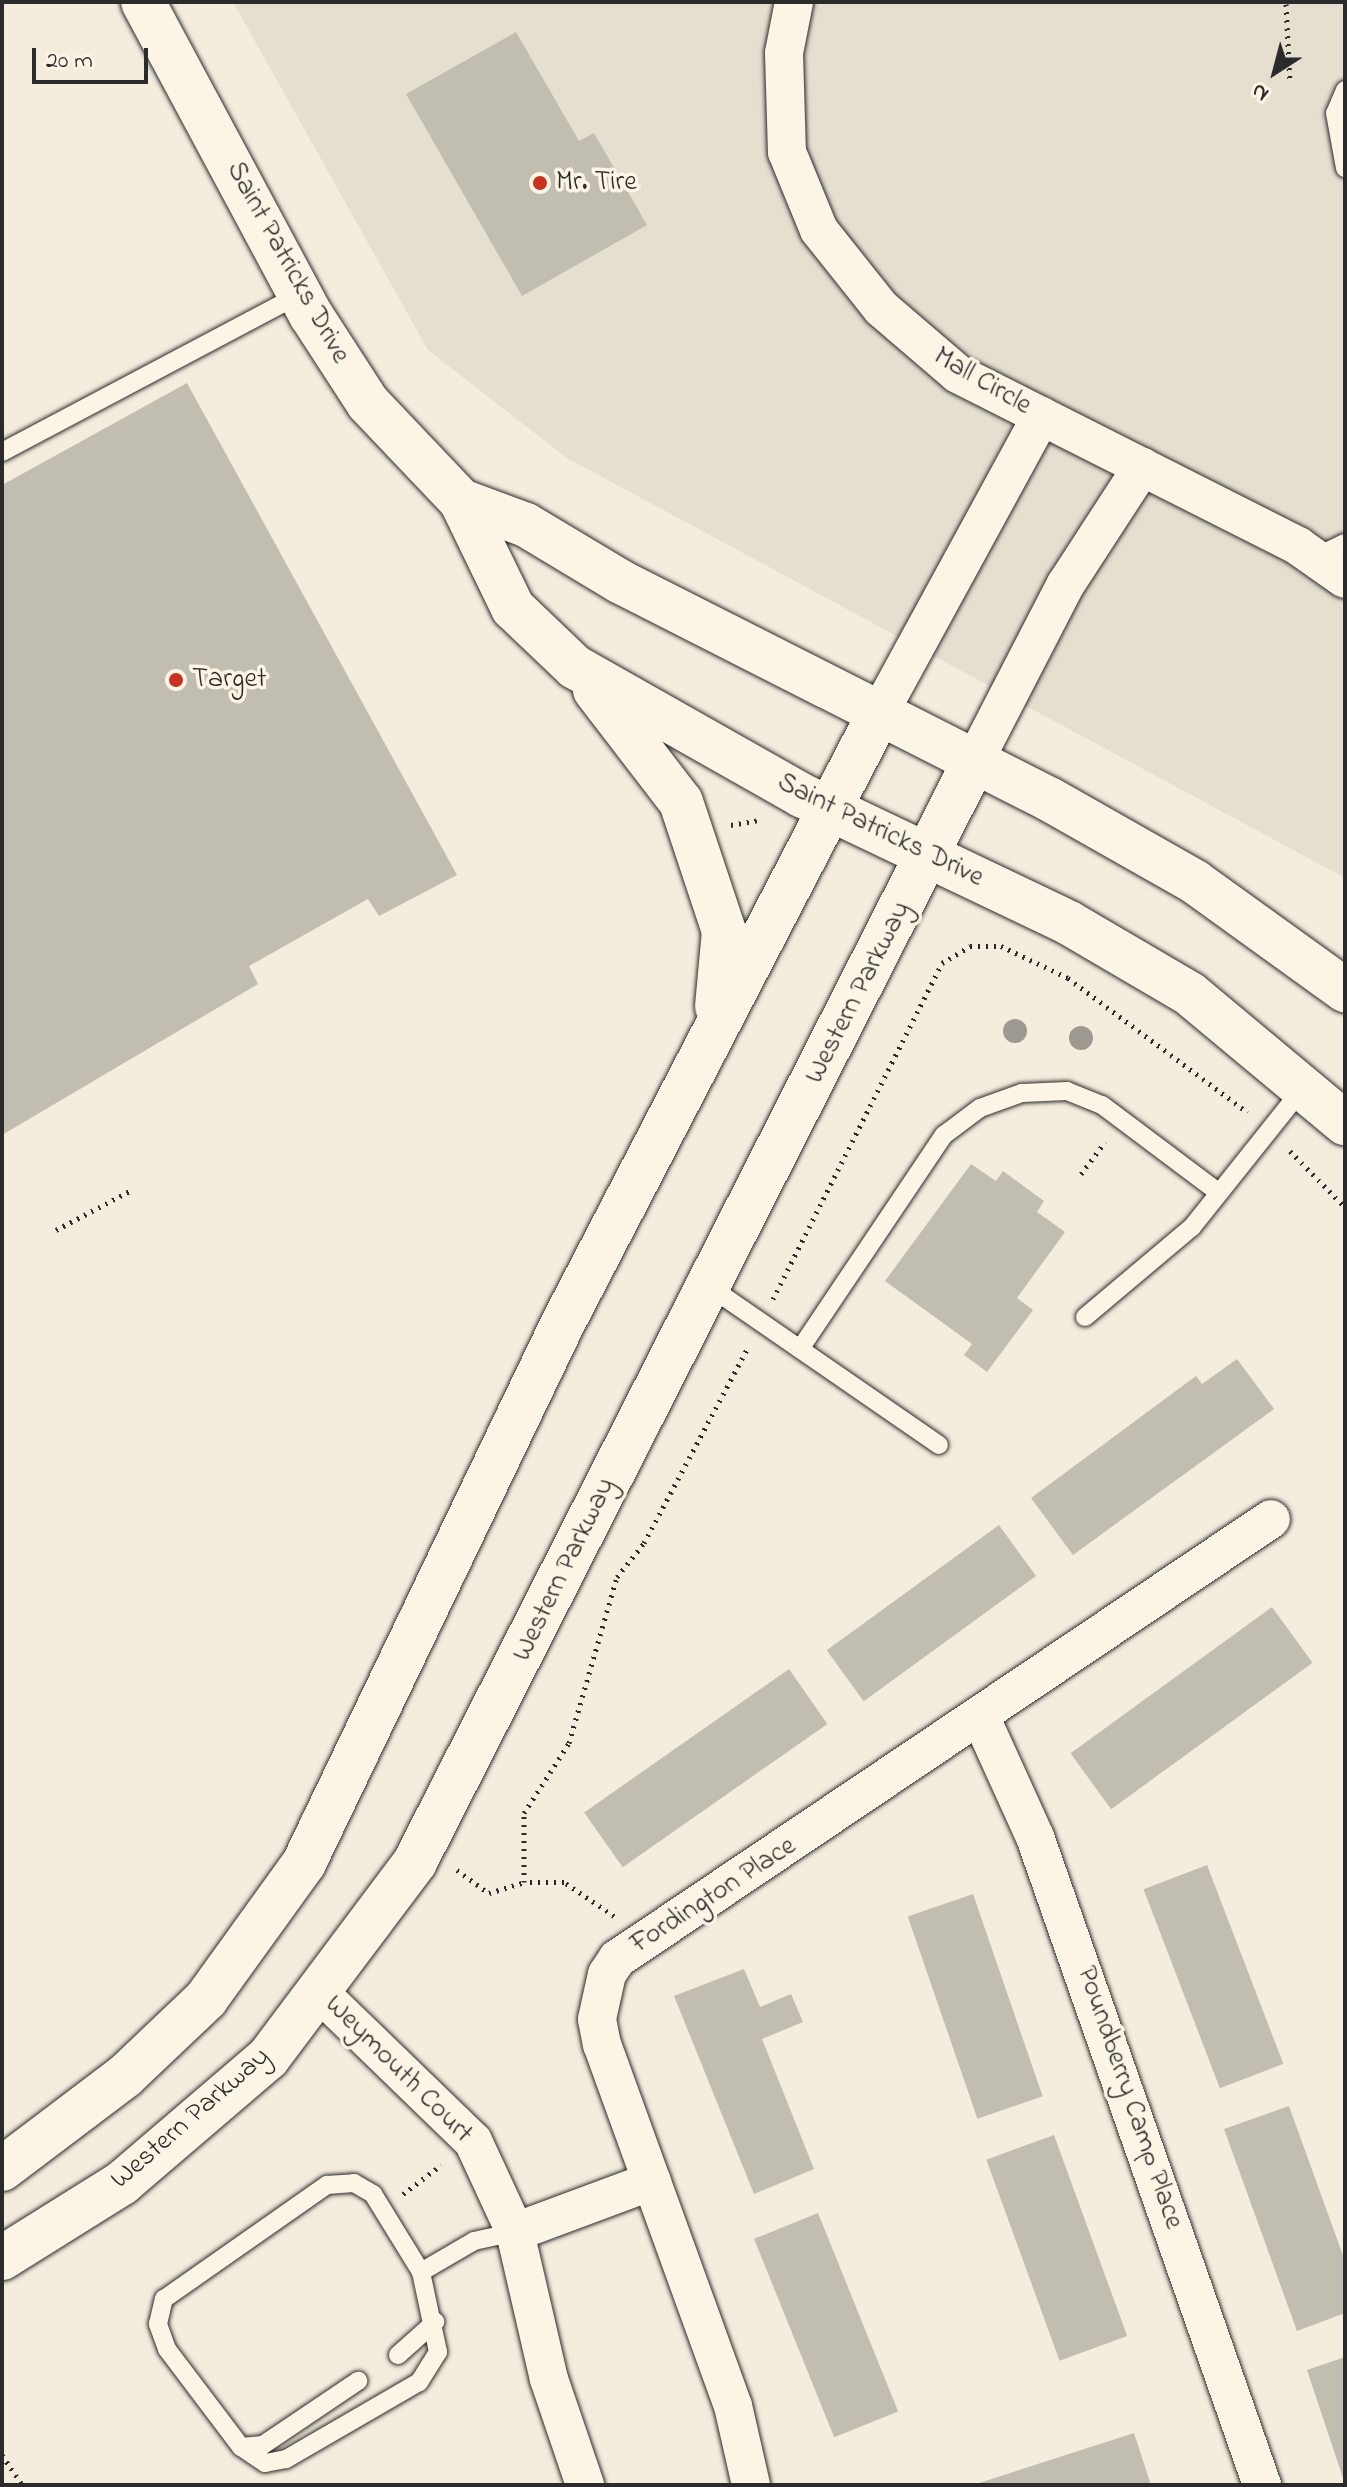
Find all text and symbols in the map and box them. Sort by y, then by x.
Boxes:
scale bar [36,32,152,82]
north arrow [1235,32,1315,112]
text: 20 m [46,44,93,79]
text: N [1245,74,1276,109]
street label: Saint Patricks Drive [218,156,356,370]
place label: Mr. Tire [556,166,637,200]
marker: Mr. Tire [531,174,549,192]
street label: Mall Circle [927,341,1037,423]
place label: Target [192,663,266,697]
marker: Target [167,671,185,689]
street label: Saint Patricks Drive [771,766,989,896]
street label: Western Parkway [799,896,919,1090]
street label: Western Parkway [506,1473,624,1667]
street label: Fordington Place [625,1830,803,1962]
street label: Poundberry Camp Place [1068,1962,1190,2234]
street label: Weymouth Court [317,1989,479,2151]
street label: Western Parkway [105,2041,277,2197]

